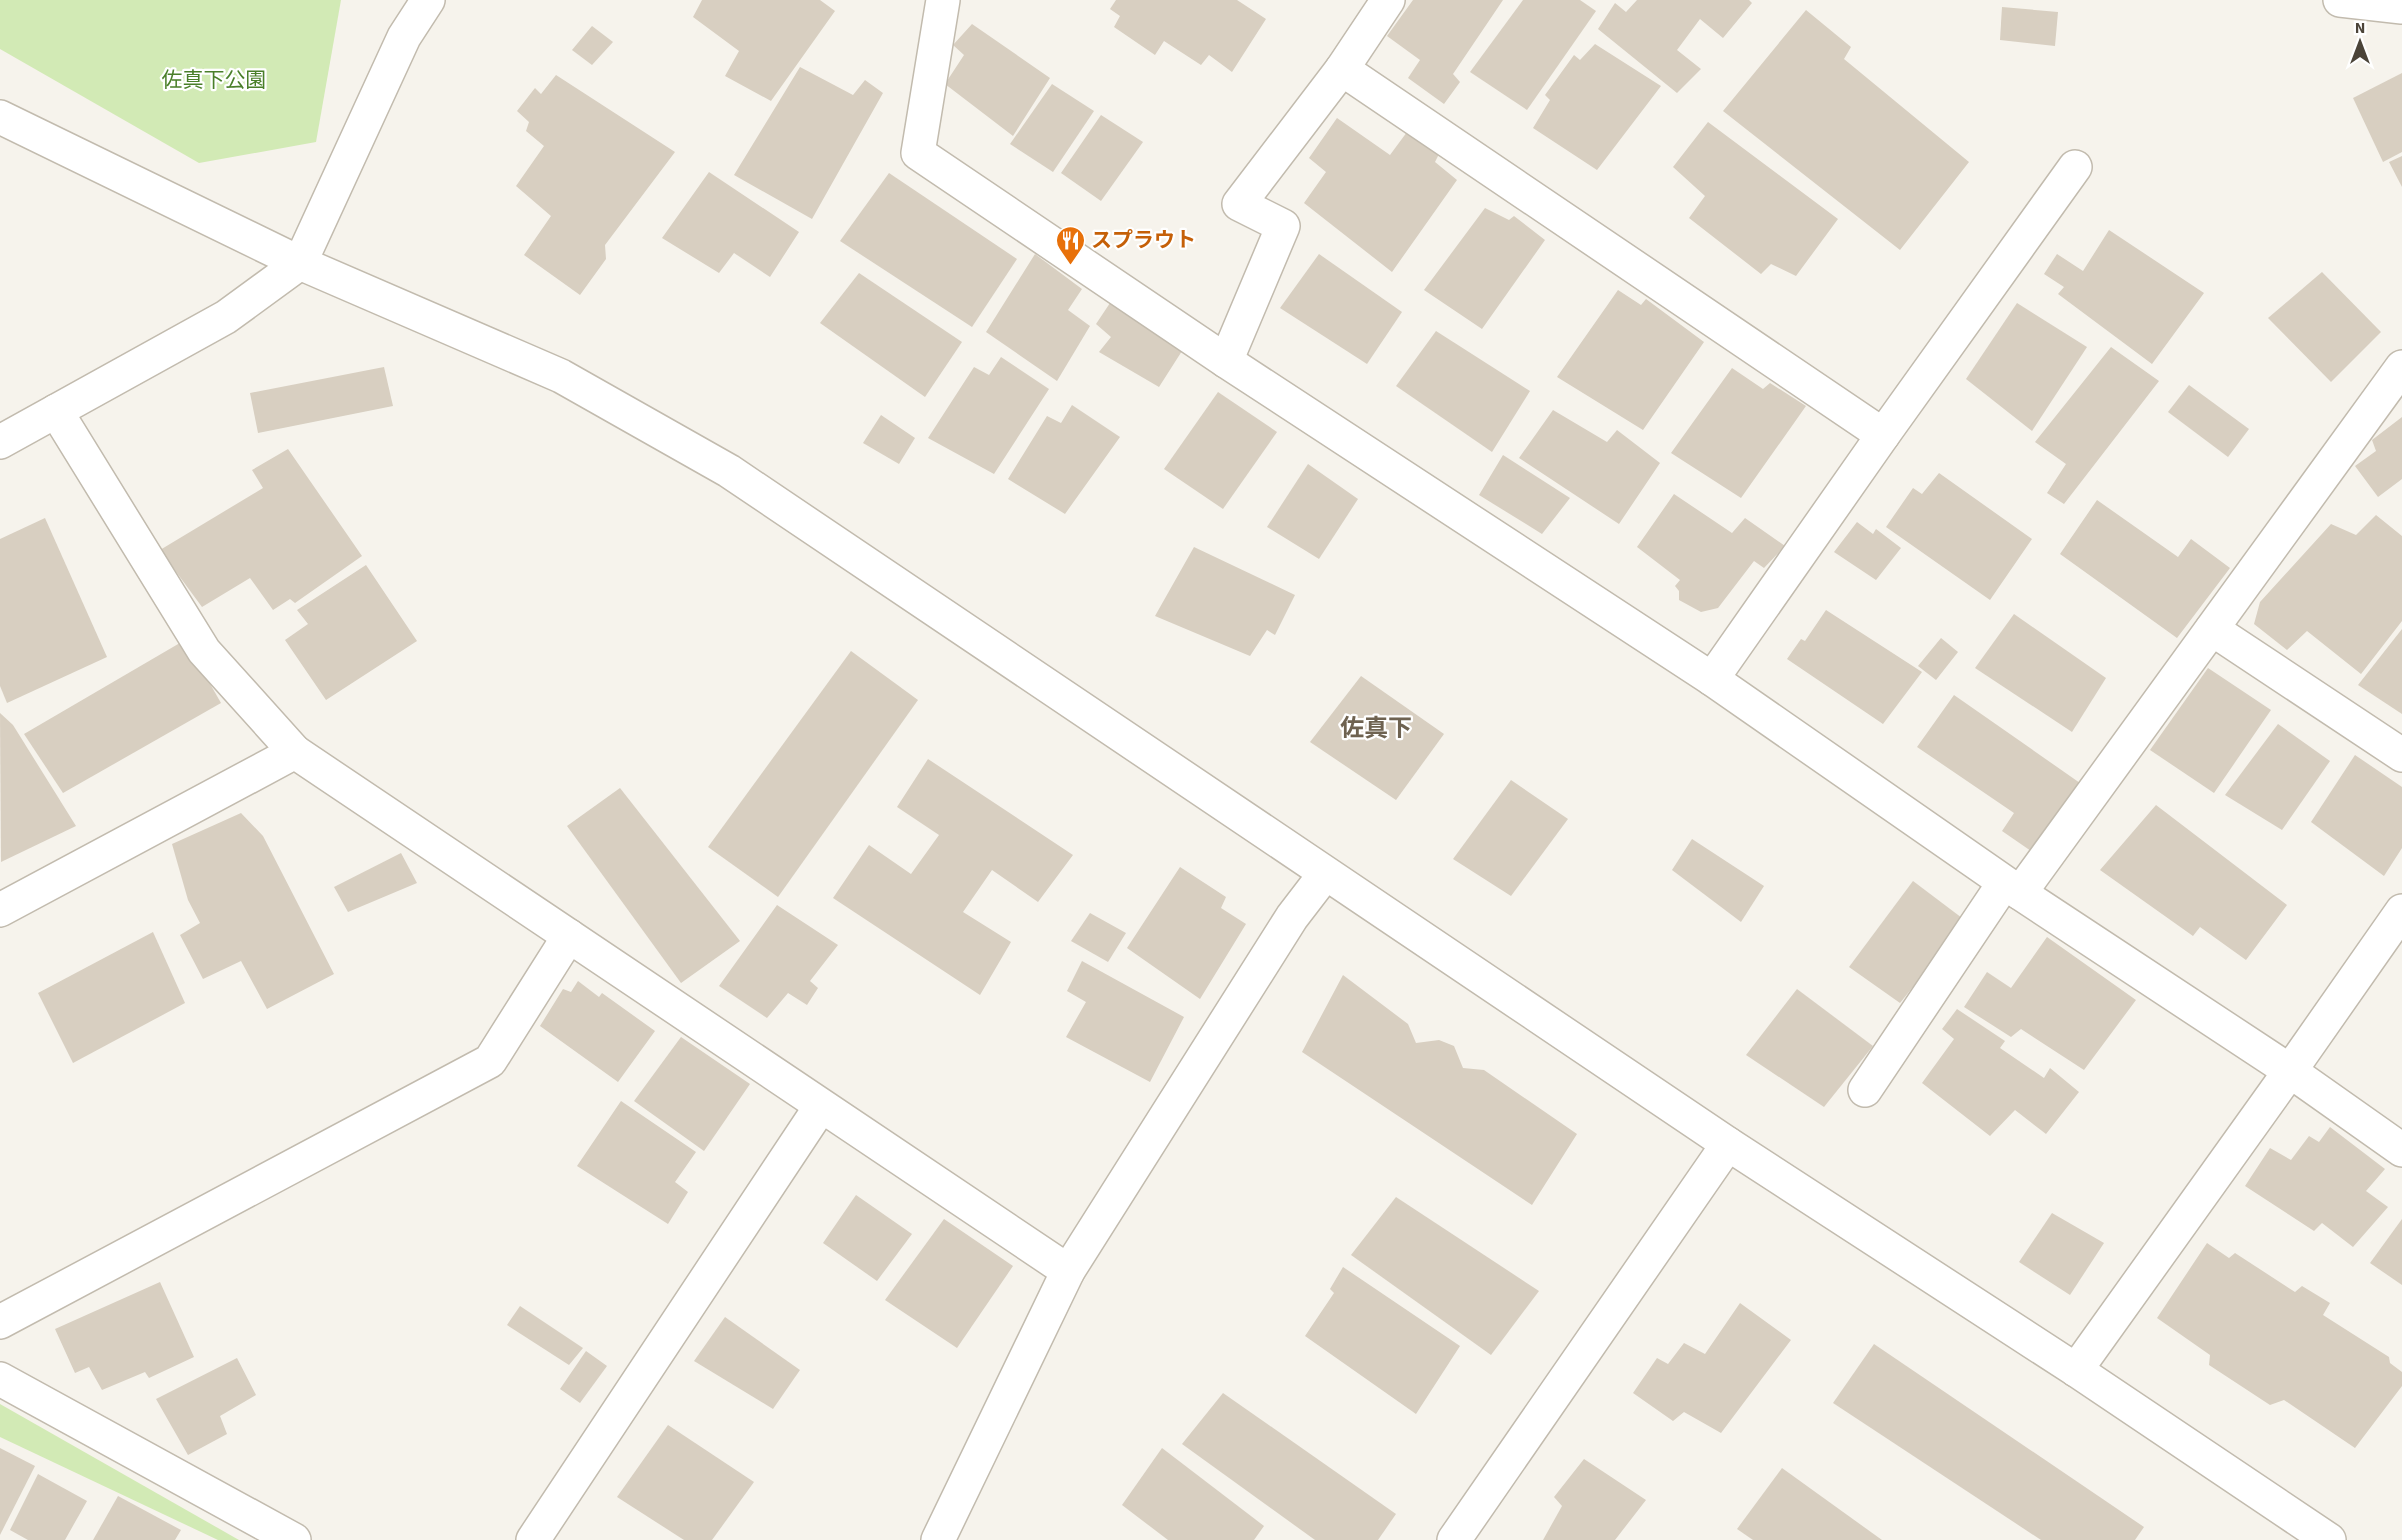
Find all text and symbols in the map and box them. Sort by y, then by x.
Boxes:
north arrow [2330,12,2390,72]
text: N [2355,17,2365,39]
park label: 佐真下公園 [162,65,267,95]
restaurant icon: スプラウト [1054,224,1086,266]
place label: スプラウト [1091,225,1196,255]
district label: 佐真下 [1340,711,1412,746]

